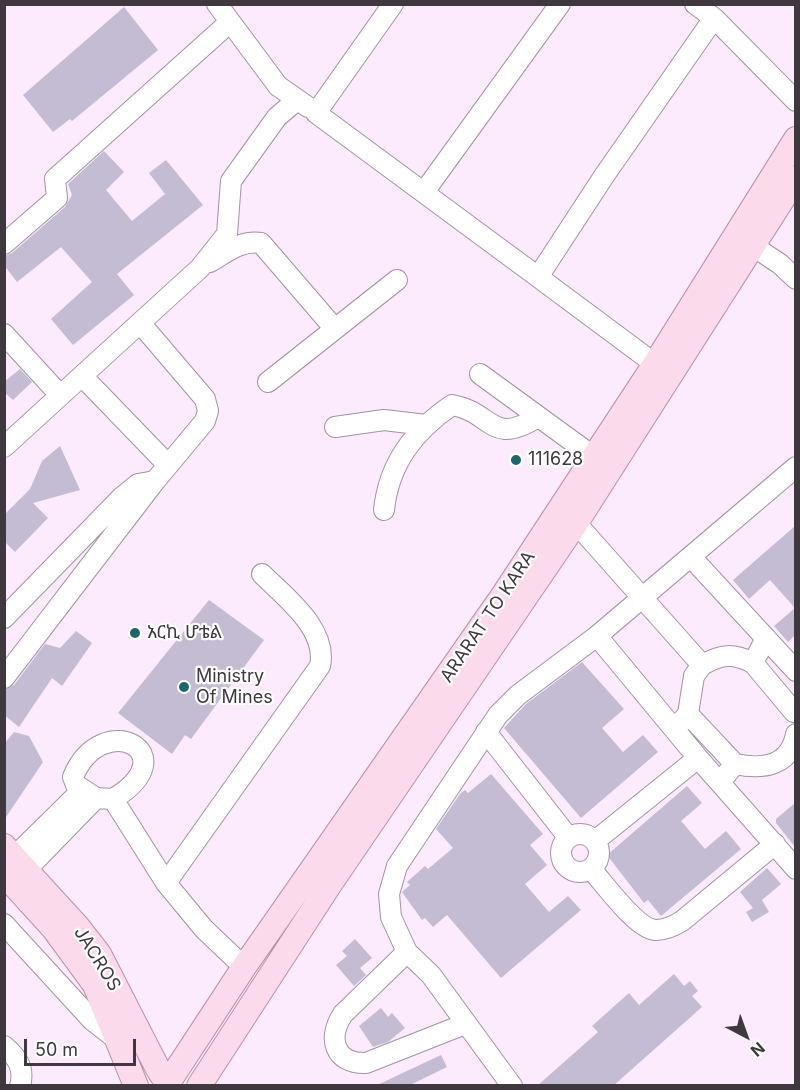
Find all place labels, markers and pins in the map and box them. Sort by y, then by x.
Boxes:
place label: 111628 [528,449,583,471]
marker: 111628 [509,453,523,467]
place label: አርኪ ሆቴል [147,622,222,644]
marker: አርኪ ሆቴል [128,626,142,640]
place label: Ministry Of Mines [196,666,273,708]
marker: Ministry Of Mines [177,680,191,694]

